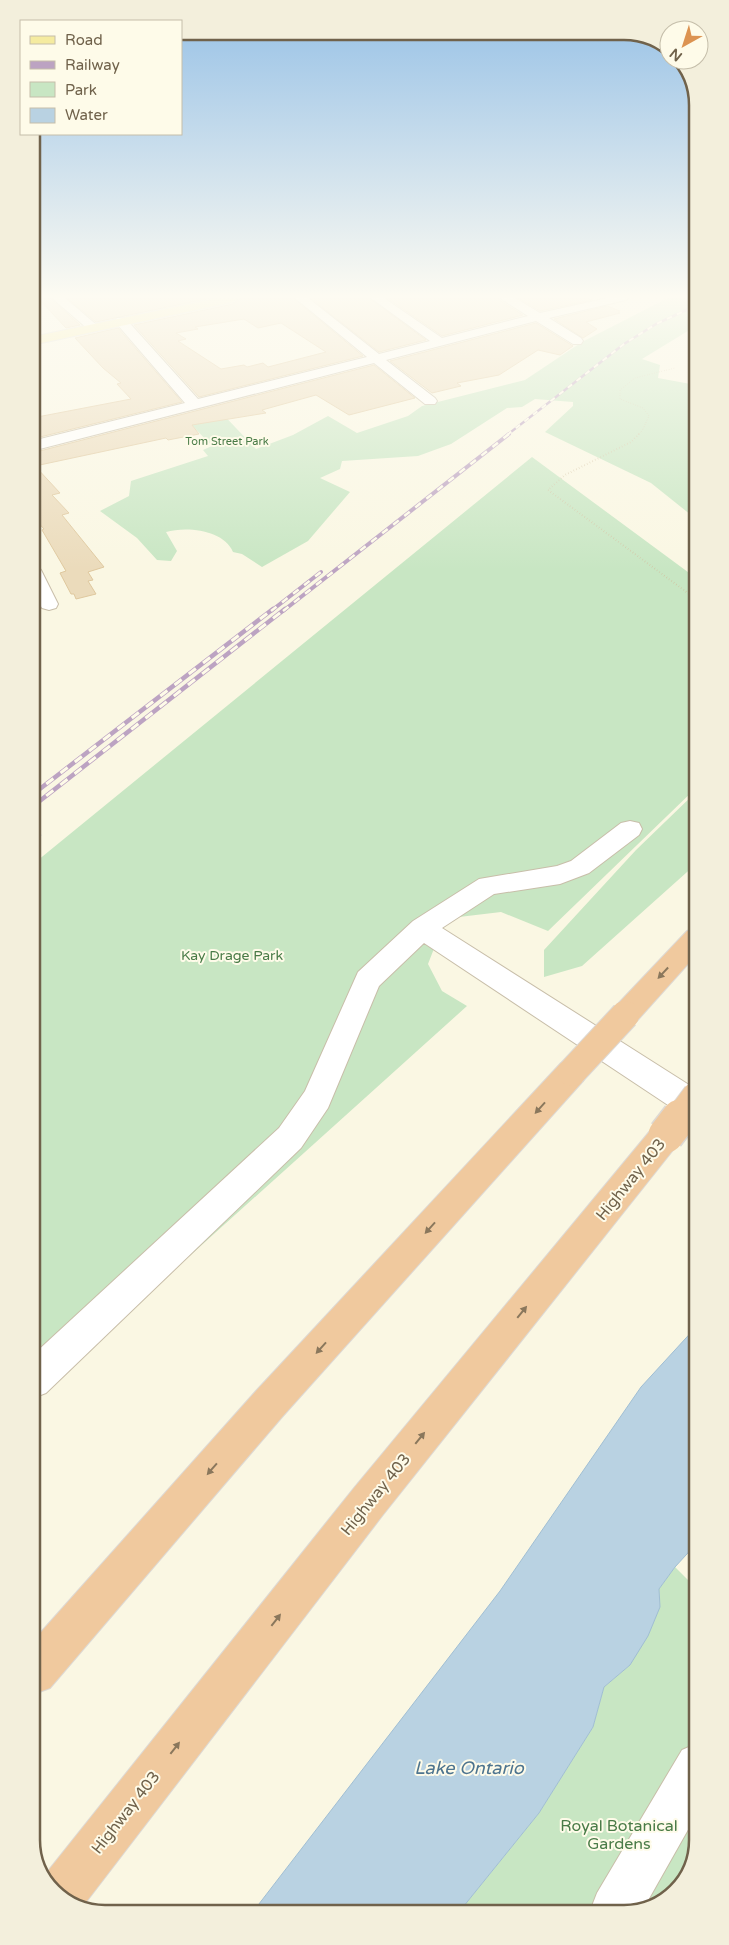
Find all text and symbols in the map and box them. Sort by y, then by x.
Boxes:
legend [20,20,182,135]
north arrow [659,20,709,70]
text: Road [65,31,103,49]
text: N [666,45,686,65]
text: Railway [65,56,120,74]
text: Park [65,81,97,99]
text: Water [65,106,108,124]
park label: Tom Street Park [185,435,269,448]
park label: Kay Drage Park [181,947,283,964]
one-way arrow [657,967,669,979]
one-way arrow [534,1101,545,1114]
street label: Highway 403 [592,1135,670,1225]
one-way arrow [424,1221,436,1233]
one-way arrow [517,1305,528,1318]
one-way arrow [315,1341,326,1354]
one-way arrow [414,1432,425,1445]
street label: Highway 403 [337,1450,415,1540]
one-way arrow [206,1462,218,1474]
one-way arrow [270,1614,281,1627]
one-way arrow [170,1742,181,1755]
water label: Lake Ontario [414,1757,525,1779]
street label: Highway 403 [87,1767,164,1858]
park label: Royal Botanical Gardens [560,1816,678,1854]

